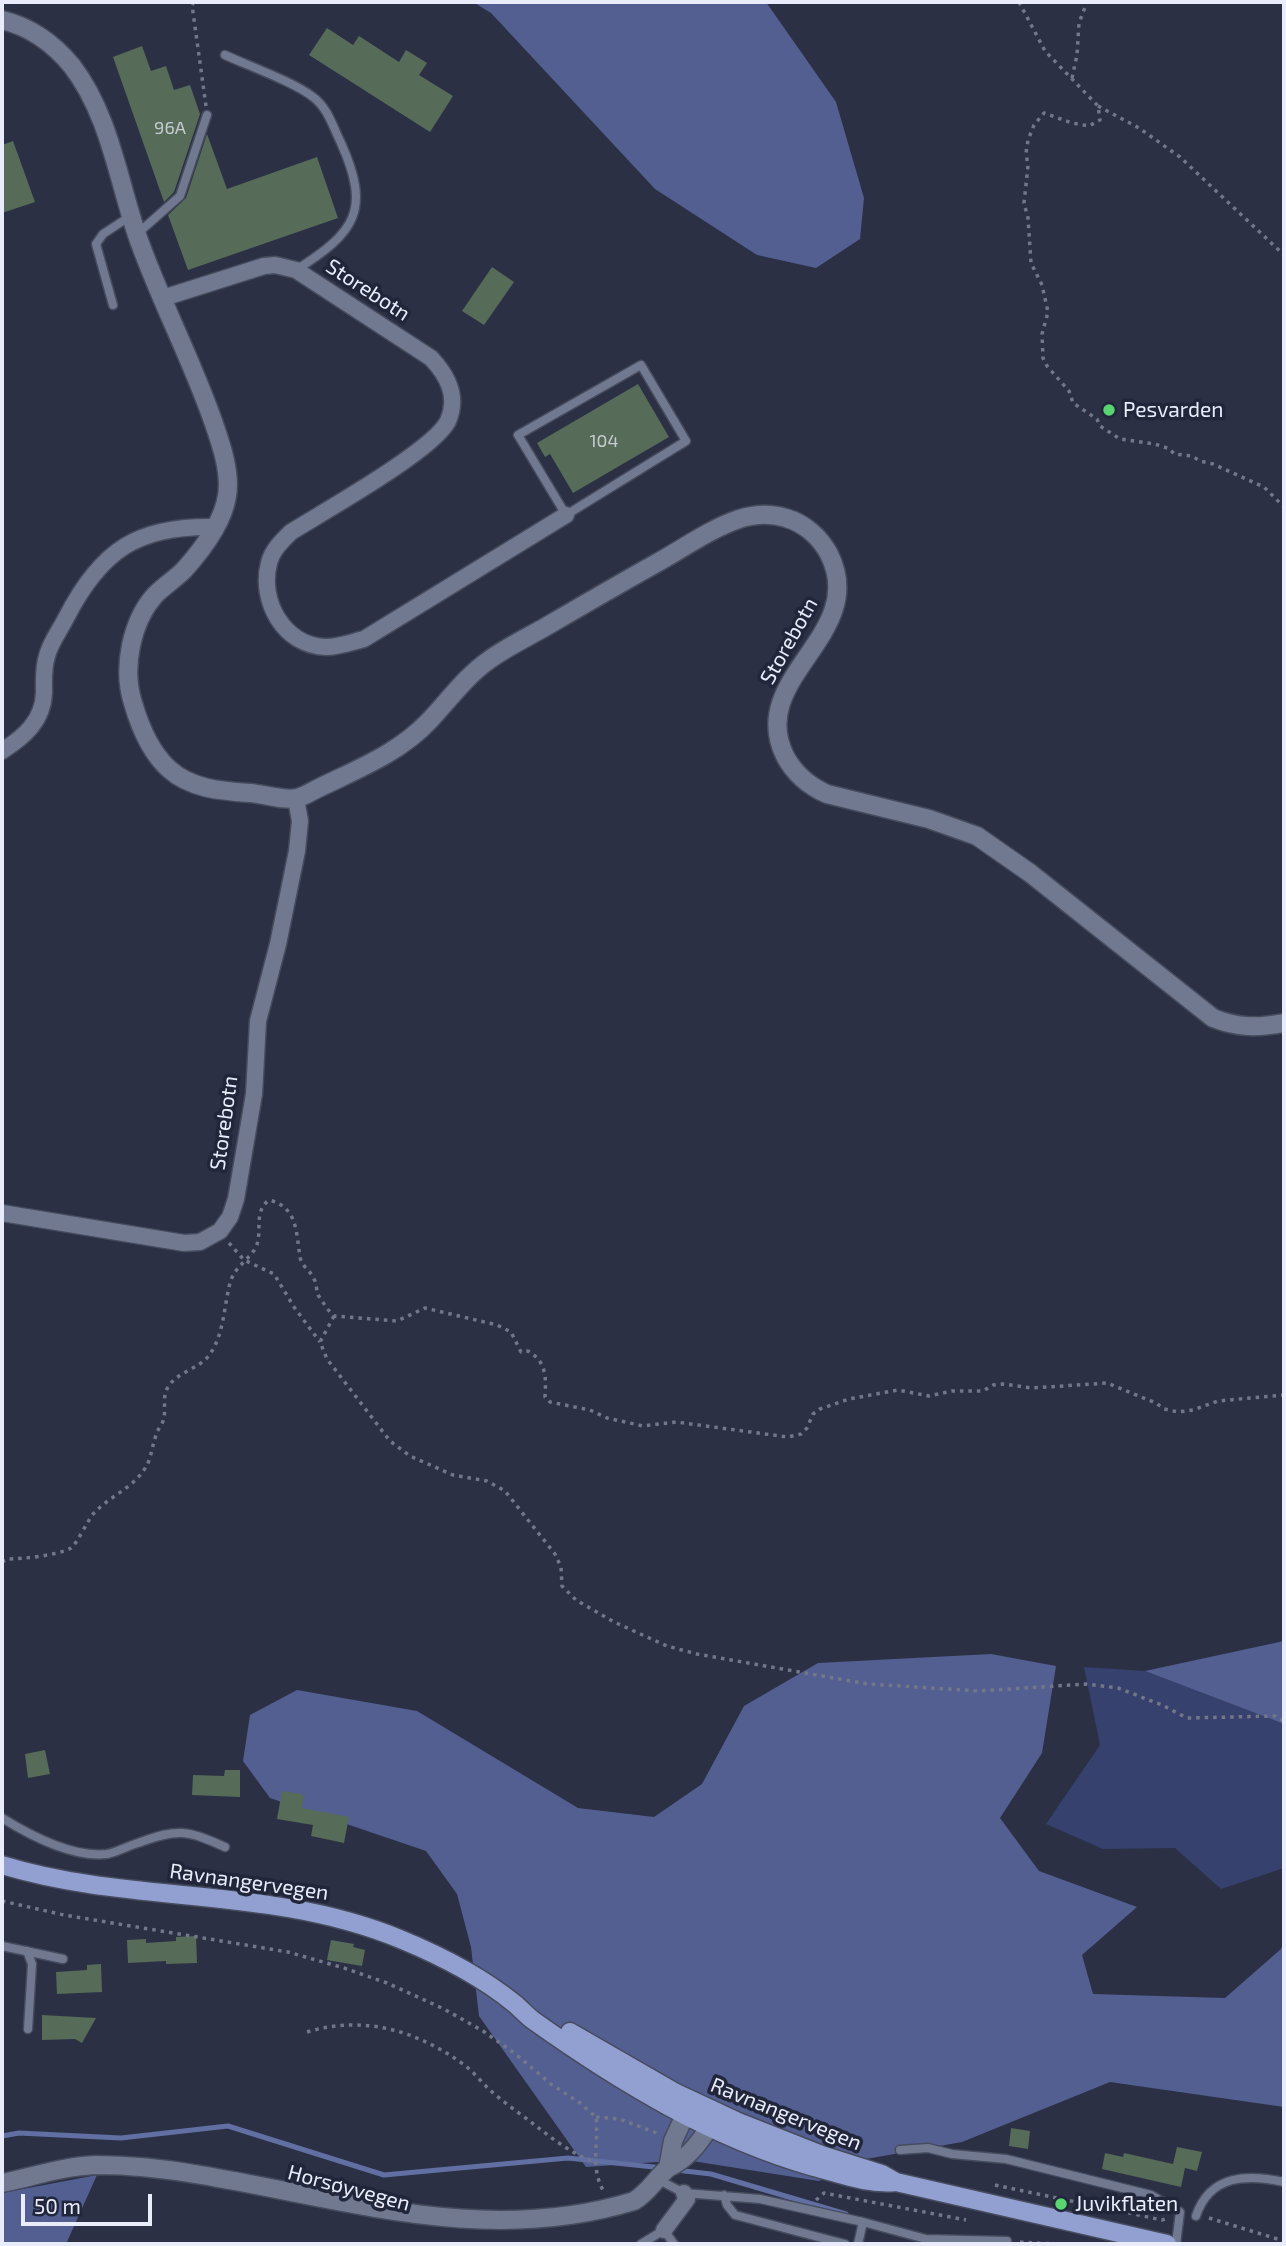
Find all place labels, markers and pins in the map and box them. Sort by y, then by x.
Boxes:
place label: Pesvarden [1123,397,1223,423]
marker: Pesvarden [1101,402,1117,418]
place label: Juvikflaten [1075,2191,1178,2217]
marker: Juvikflaten [1053,2196,1069,2212]

